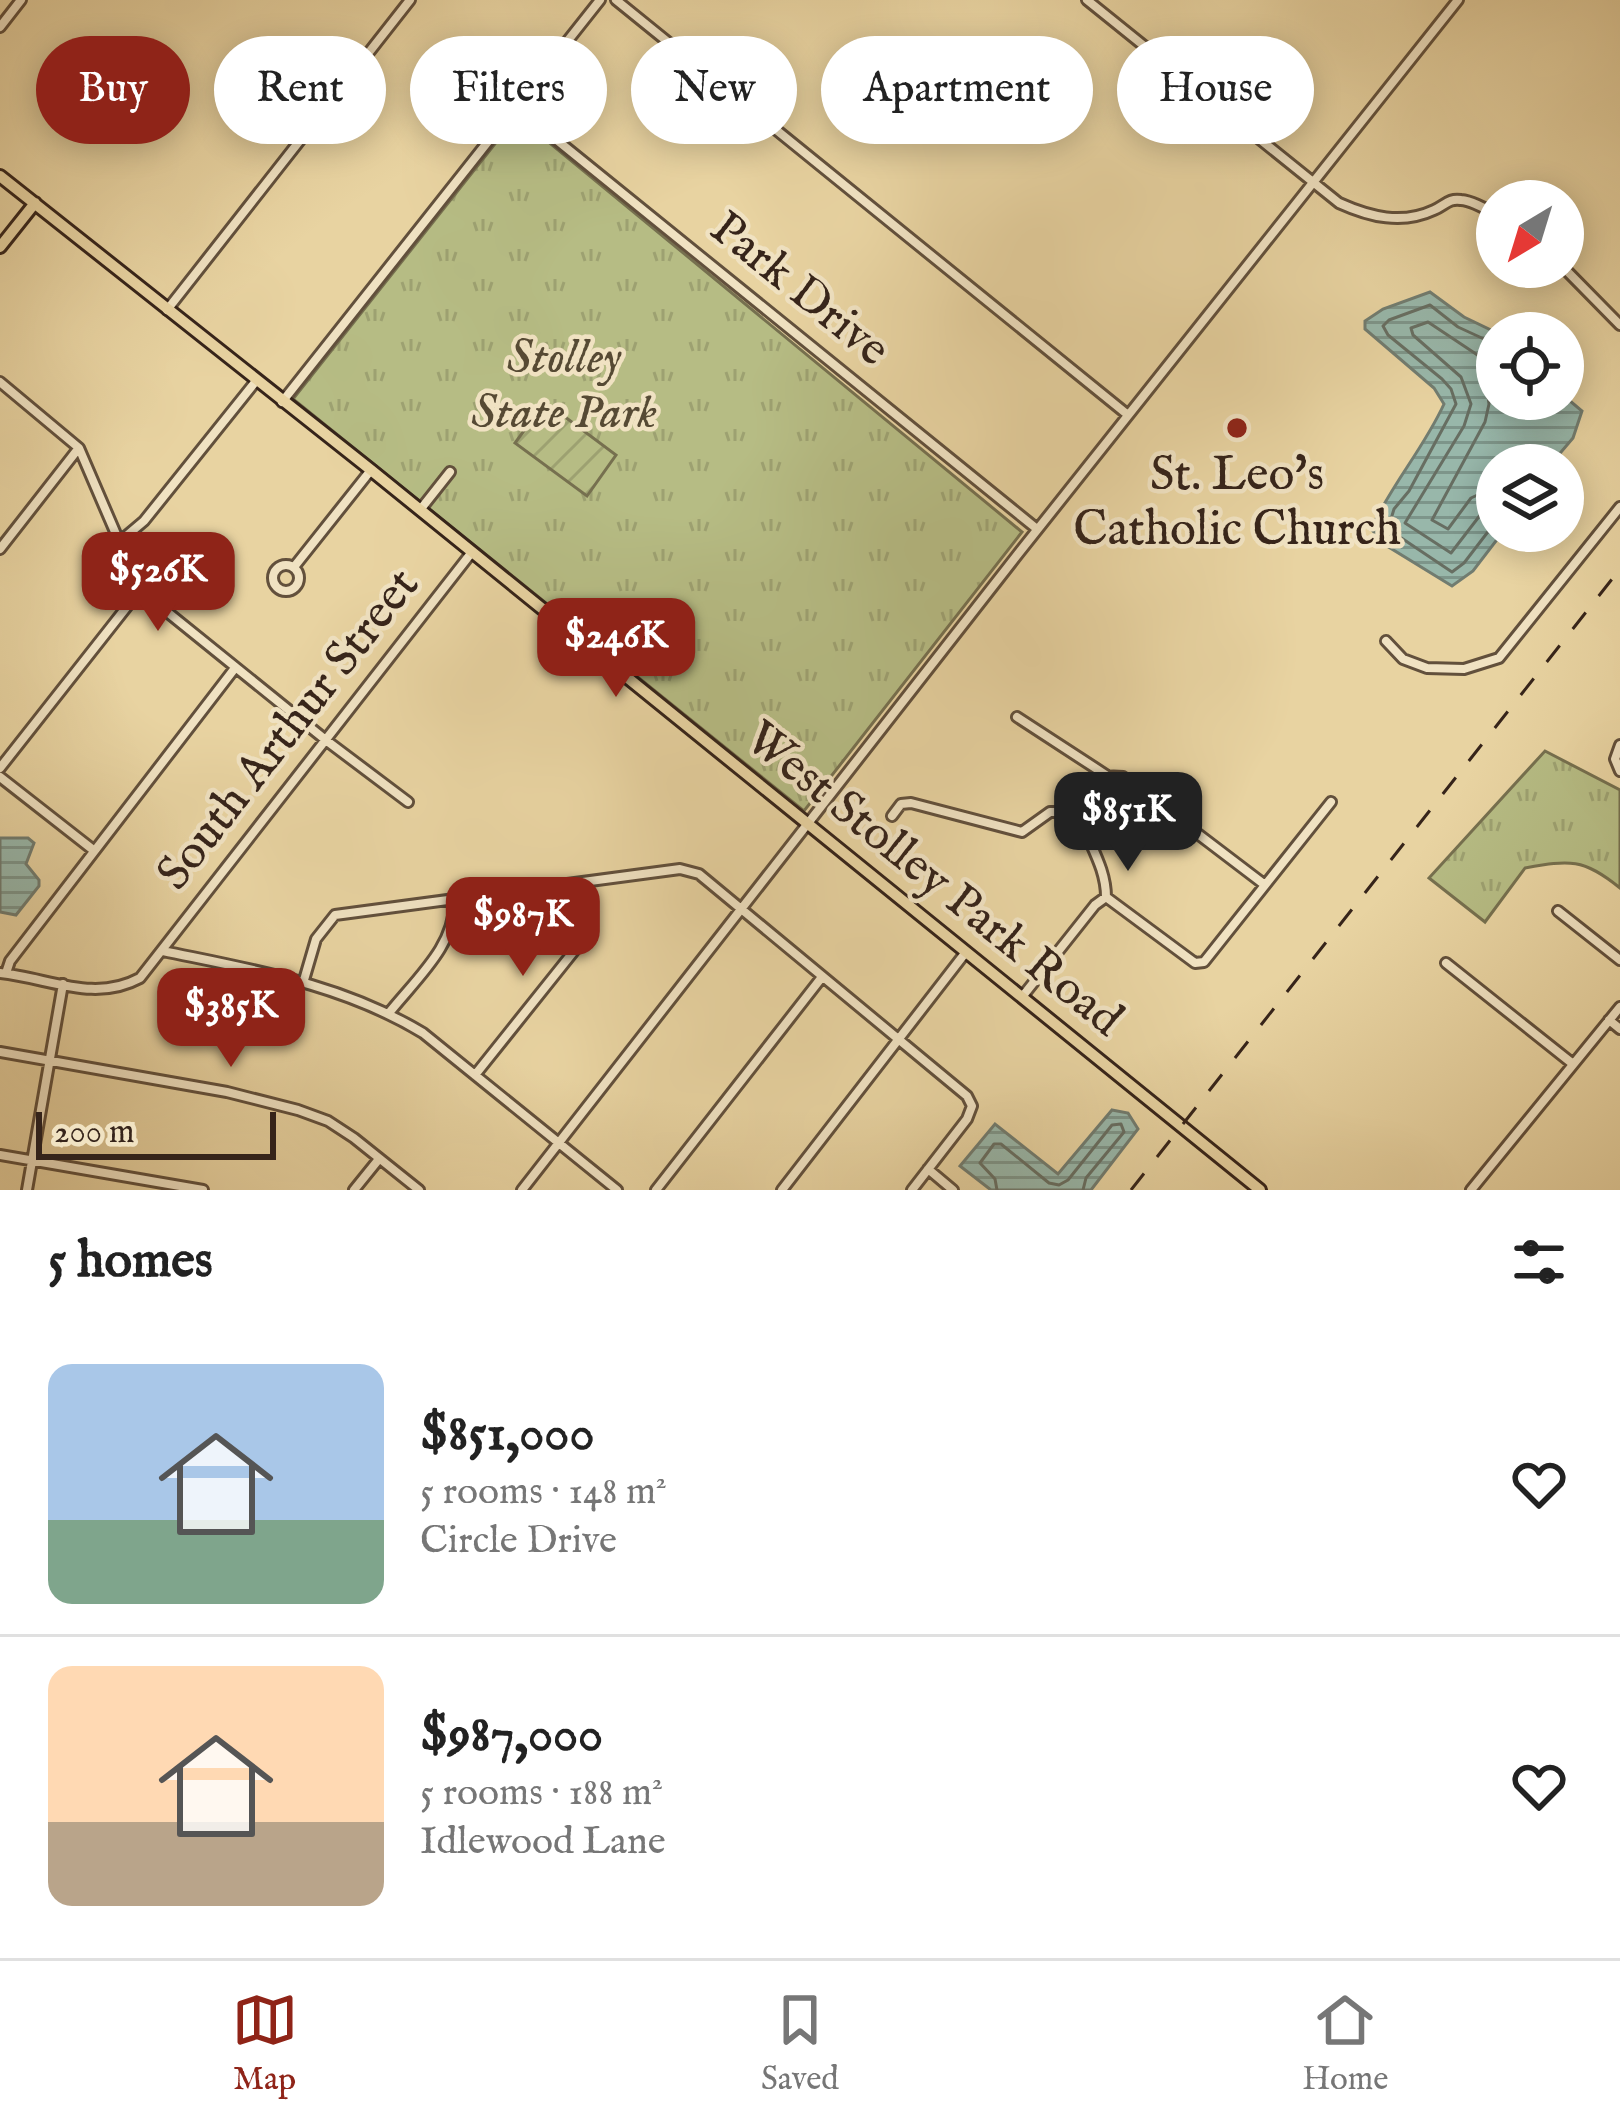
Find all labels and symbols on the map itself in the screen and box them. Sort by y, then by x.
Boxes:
north arrow [1476,180,1584,288]
street label: Park Drive [697,199,901,381]
park label: Stolley State Park [471,329,657,444]
marker: St. Leo's Catholic Church [1224,415,1250,441]
place label: St. Leo's Catholic Church [1073,446,1401,561]
pin: $526K [74,532,242,634]
street label: South Arthur Street [145,557,433,903]
pin: $246K [532,598,700,700]
street label: West Stolley Park Road [732,709,1134,1051]
pin: $851K [1044,772,1212,874]
pin: $987K [439,877,607,979]
pin: $385K [147,968,315,1070]
scale bar [36,1106,276,1159]

